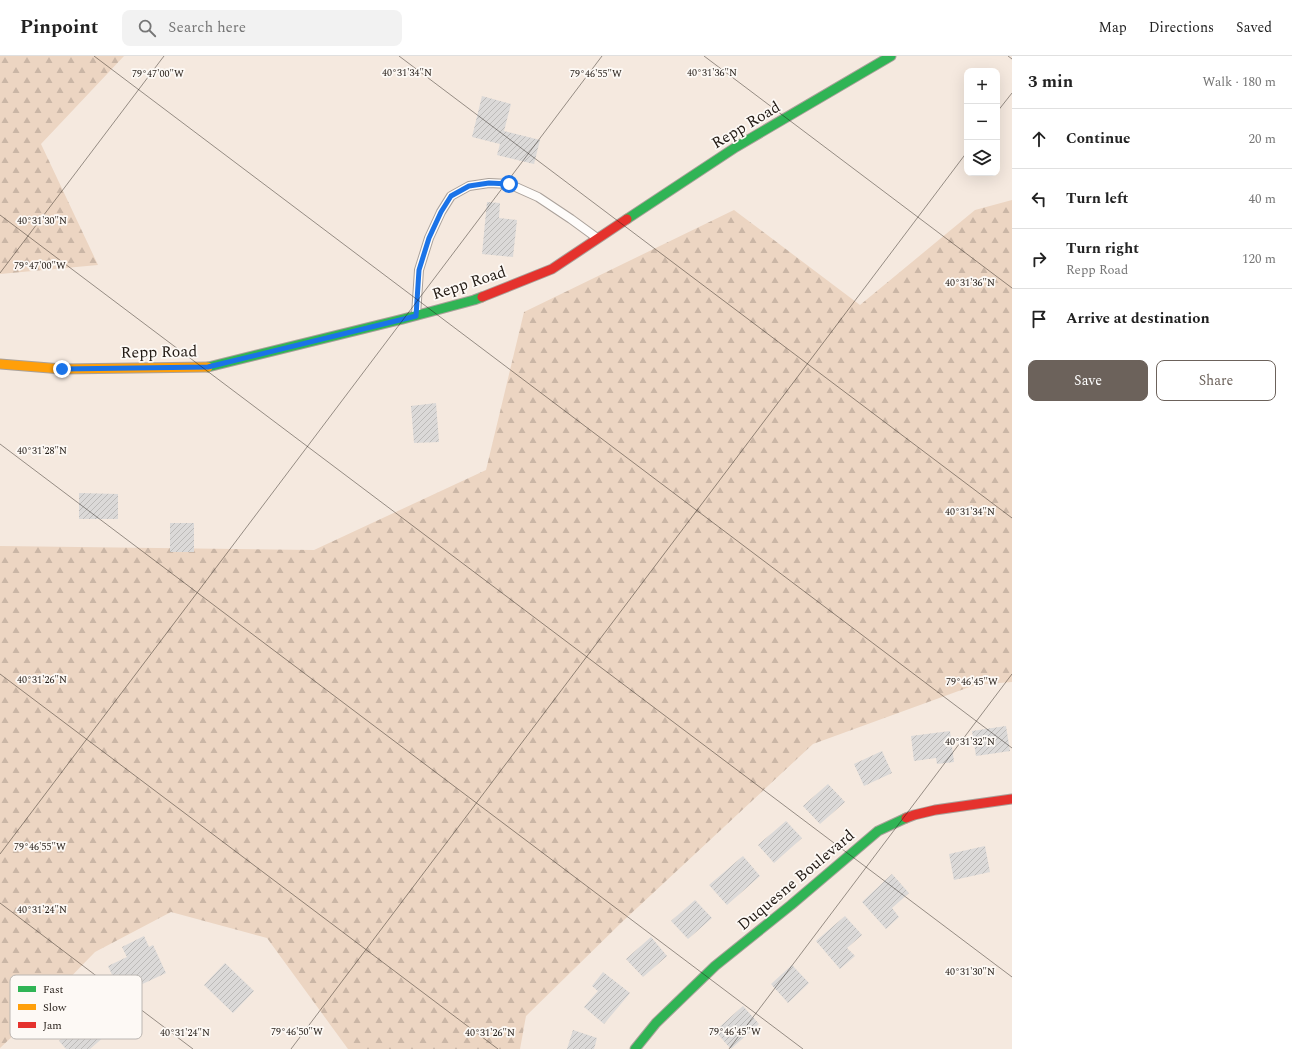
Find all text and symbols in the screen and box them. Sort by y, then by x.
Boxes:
search box [122,10,402,46]
text: Pinpoint [20,13,98,42]
text: Search here [168,16,246,39]
icon: search [136,17,158,39]
text: Map [1099,17,1127,38]
text: Directions [1149,17,1214,38]
text: Saved [1236,17,1272,38]
text: 40°31'34"N [382,65,432,81]
text: 40°31'36"N [687,65,737,81]
text: 79°47'00"W [132,66,184,82]
text: 79°46'55"W [570,66,622,82]
map controls [964,68,1000,176]
button: + [964,68,1000,104]
text: 3 min [1028,69,1073,95]
text: Walk · 180 m [1202,72,1276,92]
street label: Repp Road [707,95,785,155]
button: − [964,104,1000,140]
text: Continue [1066,127,1131,150]
icon: ahead [1028,128,1050,150]
text: 20 m [1249,129,1276,149]
button: layers [964,140,1000,176]
route start [500,175,518,193]
text: Turn left [1066,187,1128,210]
icon: left [1028,188,1050,210]
text: 40 m [1249,189,1276,209]
text: 40°31'30"N [17,213,67,229]
text: Turn right [1066,237,1139,260]
icon: right [1028,248,1050,270]
text: 120 m [1242,249,1276,269]
text: 79°47'00"W [14,258,66,274]
street label: Repp Road [429,260,509,306]
text: Repp Road [1066,260,1128,280]
text: 40°31'36"N [945,275,995,291]
text: Arrive at destination [1066,307,1210,330]
icon: arrive [1028,308,1050,330]
street label: Repp Road [121,339,198,365]
route end [53,360,71,378]
button: Save [1028,360,1148,401]
button: Share [1156,360,1276,401]
text: 40°31'28"N [17,443,67,459]
text: 40°31'34"N [945,504,995,520]
text: 40°31'26"N [17,672,67,688]
text: 79°46'45"W [946,674,998,690]
text: 40°31'32"N [945,734,995,750]
street label: Duquesne Boulevard [732,824,860,936]
text: 79°46'55"W [14,839,66,855]
text: 40°31'24"N [17,902,67,918]
text: 40°31'30"N [945,964,995,980]
legend [10,975,142,1039]
text: Fast [43,981,64,998]
text: Slow [43,999,67,1016]
text: Jam [43,1017,62,1034]
text: 79°46'50"W [271,1024,323,1040]
text: 79°46'45"W [709,1024,761,1040]
text: 40°31'24"N [160,1025,210,1041]
text: 40°31'26"N [465,1025,515,1041]

